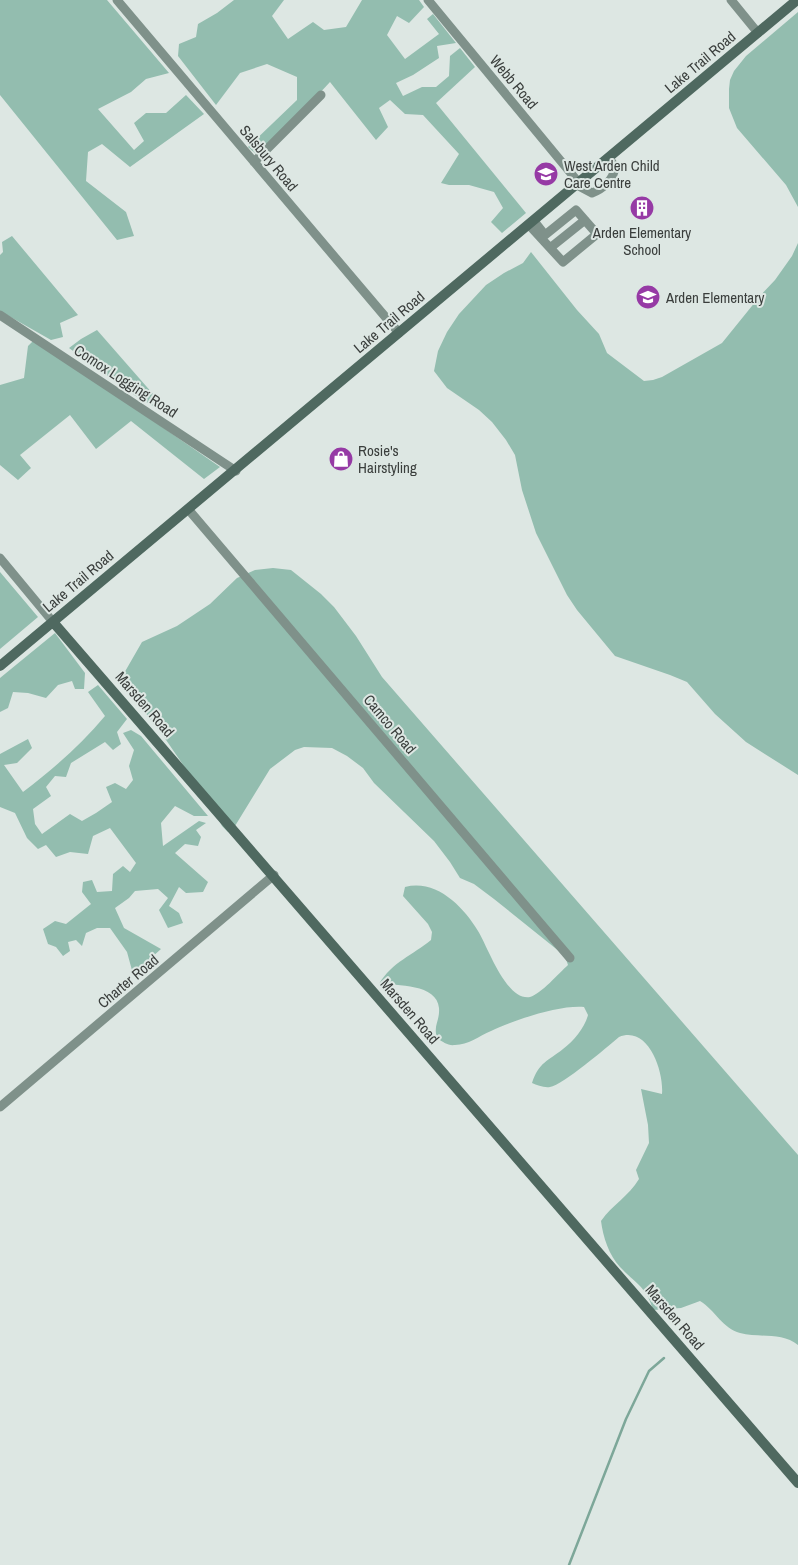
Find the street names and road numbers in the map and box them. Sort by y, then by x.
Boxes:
street label: Lake Trail Road [660,26,740,98]
street label: Webb Road [485,50,543,114]
street label: Salsbury Road [235,120,303,196]
street label: Lake Trail Road [349,286,429,358]
street label: Comox Logging Road [70,340,182,422]
street label: Lake Trail Road [38,545,118,617]
street label: Marsden Road [111,667,179,741]
street label: Camco Road [359,690,421,758]
street label: Charter Road [93,949,163,1013]
street label: Marsden Road [376,974,444,1048]
street label: Marsden Road [641,1280,709,1354]

